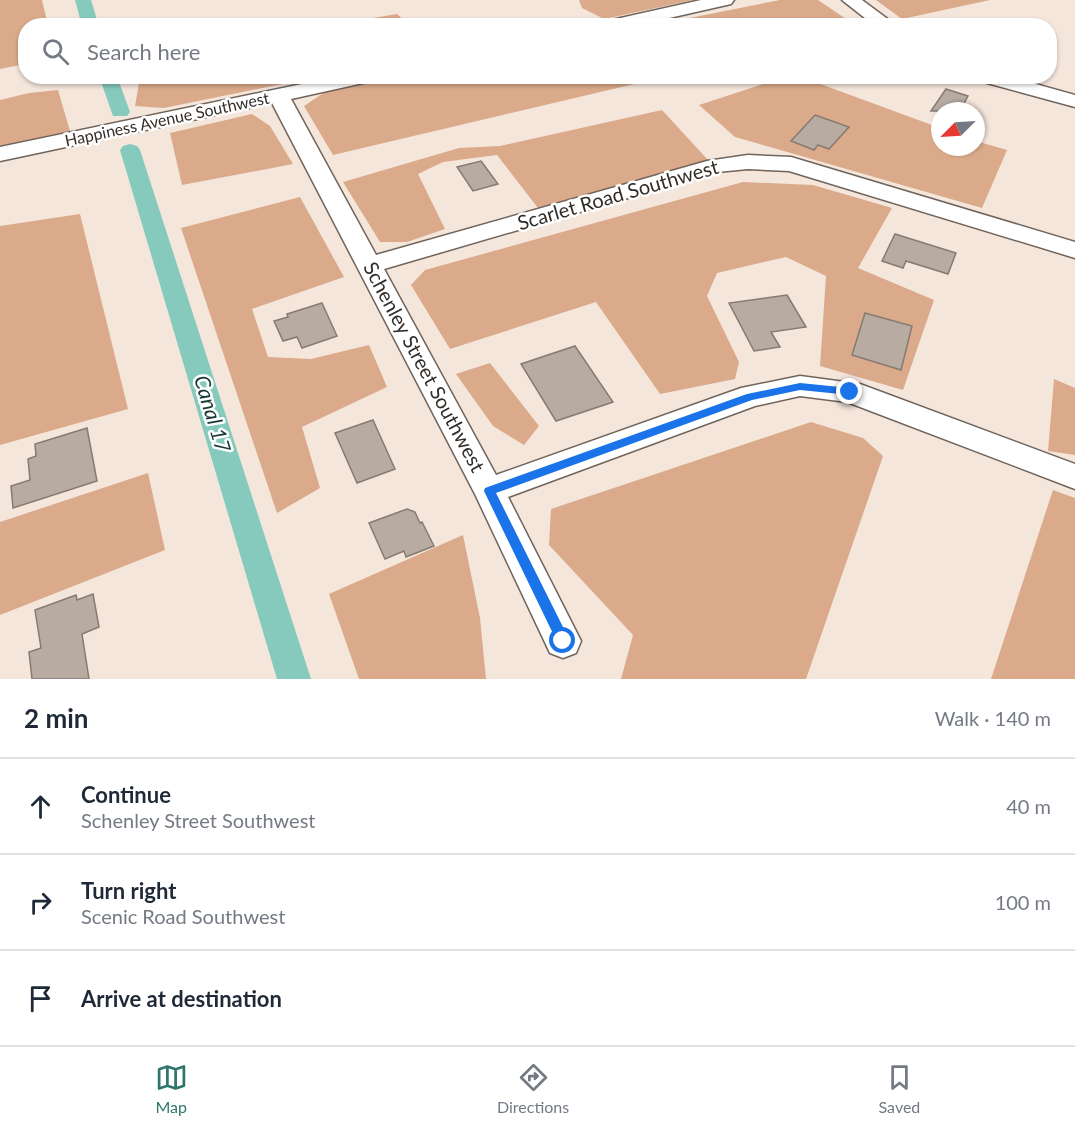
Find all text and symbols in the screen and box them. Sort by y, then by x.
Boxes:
search box [18,18,1057,84]
icon: search [39,35,72,68]
text: Search here [87,38,200,65]
street label: Happiness Avenue Southwest [63,88,271,149]
north arrow [931,102,985,156]
street label: Scarlet Road Southwest [514,154,721,234]
street label: Schenley Street Southwest [359,257,491,476]
water label: Canal 17 [190,372,237,455]
route end [836,378,862,404]
route start [549,627,575,653]
text: 2 min [24,702,88,734]
text: Walk · 140 m [935,706,1051,730]
text: Continue [81,781,171,808]
icon: ahead [24,790,57,823]
text: 40 m [1006,794,1051,818]
text: Schenley Street Southwest [81,808,315,832]
text: Turn right [81,877,176,904]
icon: right [24,886,57,919]
text: 100 m [995,890,1051,914]
text: Scenic Road Southwest [81,904,285,928]
icon: arrive [24,982,57,1015]
text: Arrive at destination [81,985,282,1012]
tab: Map [155,1061,188,1116]
tab: Directions [497,1061,569,1116]
tab: Saved [879,1061,920,1116]

